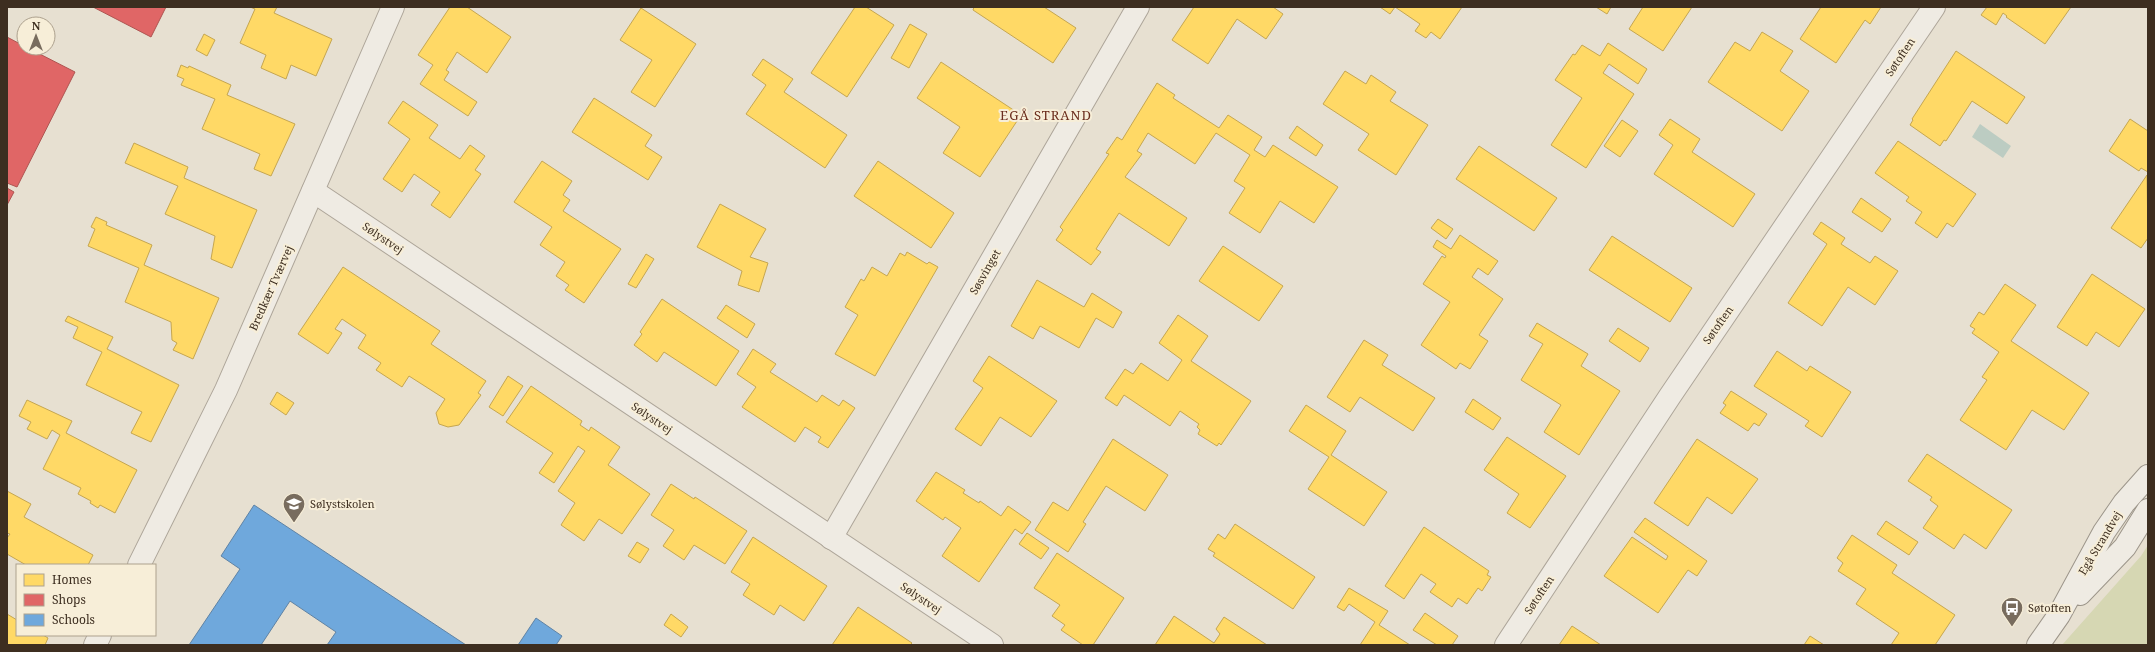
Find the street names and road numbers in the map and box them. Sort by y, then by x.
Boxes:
street label: Søtoften [1881,35,1918,79]
street label: Sølystvej [360,218,407,257]
street label: Bredkær Tværvej [245,243,296,333]
street label: Søsvinget [966,246,1004,297]
street label: Søtoften [1699,303,1736,347]
street label: Sølystvej [629,398,676,437]
street label: Egå Strandvej [2075,508,2125,578]
street label: Søtoften [1520,573,1557,617]
street label: Sølystvej [898,578,945,617]

